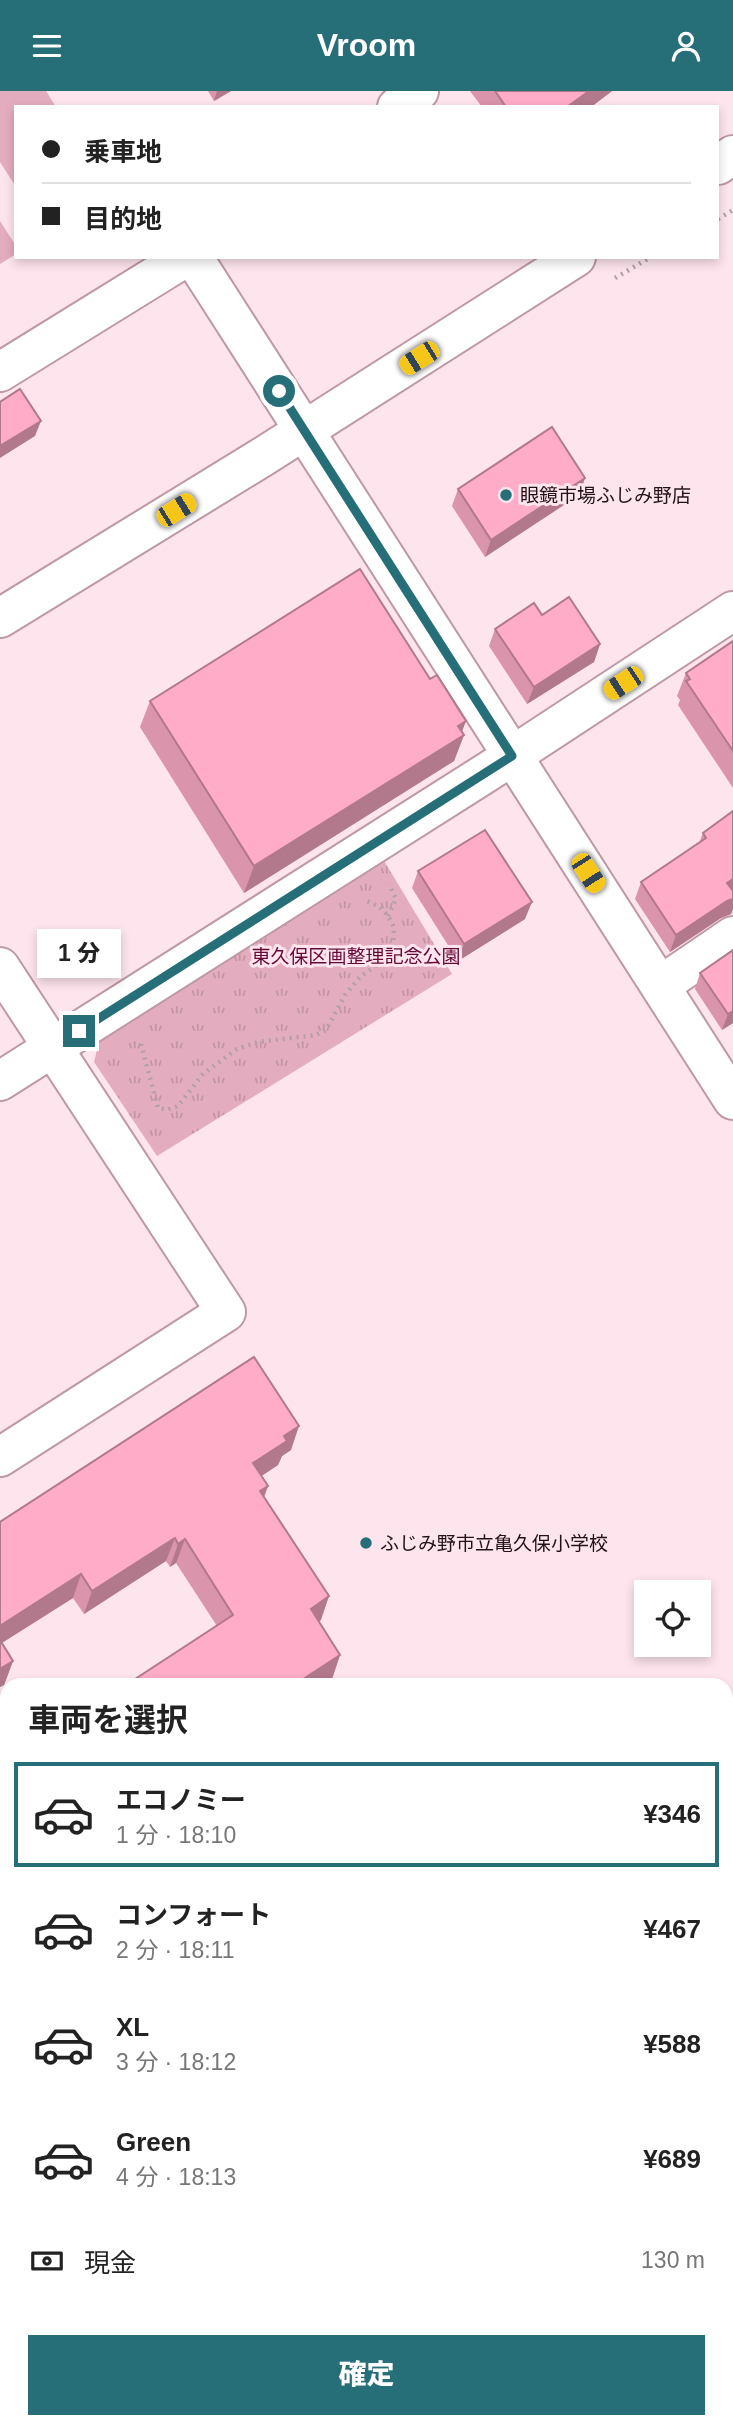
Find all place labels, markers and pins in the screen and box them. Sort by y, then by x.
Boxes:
place label: 眼鏡市場ふじみ野店 [520,485,691,506]
marker: 眼鏡市場ふじみ野店 [498,487,514,503]
place label: ふじみ野市立亀久保小学校 [380,1533,608,1554]
marker: ふじみ野市立亀久保小学校 [358,1535,374,1551]

